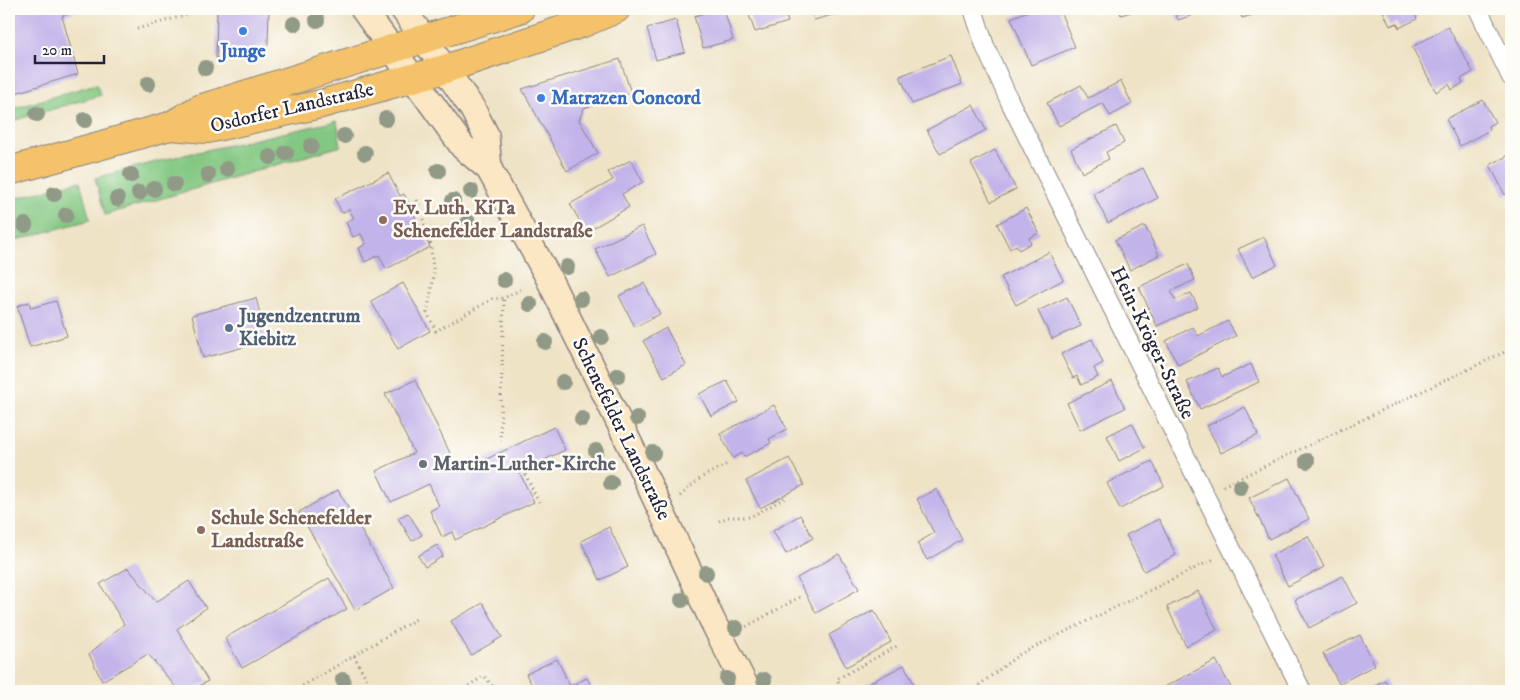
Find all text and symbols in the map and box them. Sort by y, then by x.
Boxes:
marker: Junge [237,25,249,37]
scale bar [35,32,104,64]
place label: Junge [218,39,267,64]
text: 20 m [42,41,72,60]
street label: Osdorfer Landstraße [208,77,376,139]
place label: Matrazen Concord [551,86,702,111]
marker: Matrazen Concord [535,92,547,104]
place label: Ev. Luth. KiTa Schenefelder Landstraße [393,196,593,244]
marker: Ev. Luth. KiTa Schenefelder Landstraße [377,214,389,226]
street label: Hein-Kröger-Straße [1104,263,1200,423]
place label: Jugendzentrum Kiebitz [237,304,360,352]
marker: Jugendzentrum Kiebitz [223,322,235,334]
street label: Schenefelder Landstraße [566,334,676,524]
place label: Martin-Luther-Kirche [433,452,617,477]
marker: Martin-Luther-Kirche [417,458,429,470]
place label: Schule Schenefelder Landstraße [211,506,372,554]
marker: Schule Schenefelder Landstraße [195,524,207,536]

